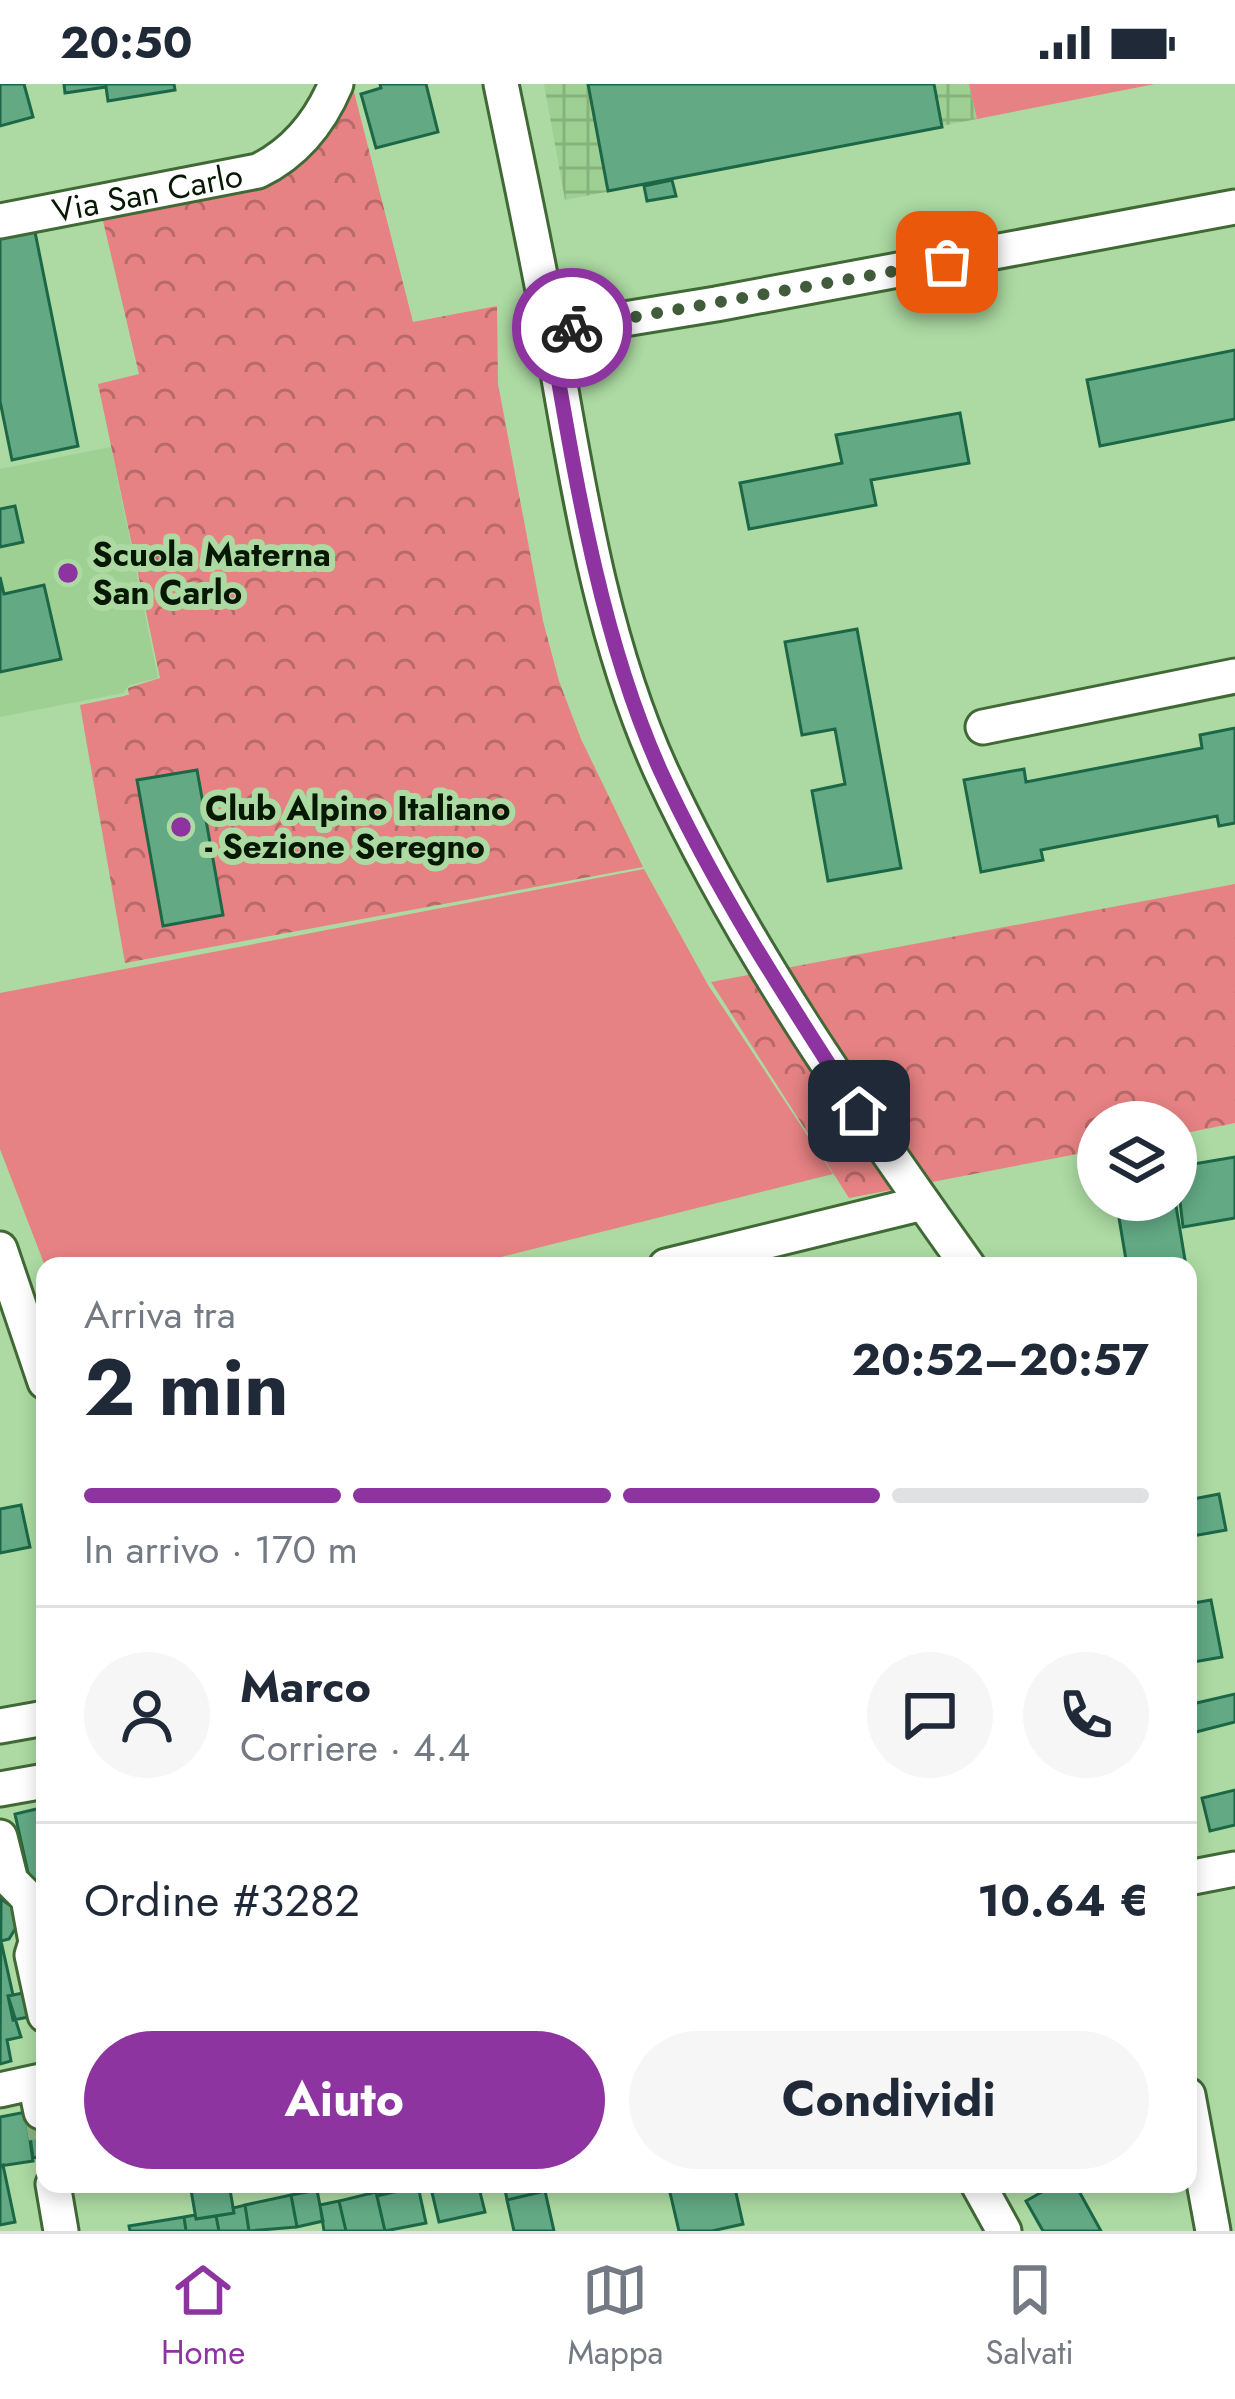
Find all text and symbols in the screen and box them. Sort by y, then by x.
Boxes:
text: 20:50 [60,10,193,75]
street label: Via San Carlo [48,151,246,234]
pin [896,211,998,313]
icon: bag [914,229,980,295]
courier [512,268,632,388]
icon: bike [539,295,605,361]
place label: Scuola Materna San Carlo [92,531,331,616]
marker: Scuola Materna San Carlo [55,560,81,586]
place label: Club Alpino Italiano - Sezione Seregno [205,785,510,870]
marker: Club Alpino Italiano - Sezione Seregno [168,814,194,840]
pin [808,1060,910,1162]
icon: home [826,1078,892,1144]
map controls [1077,1101,1197,1221]
button: layers [1077,1101,1197,1221]
text: Arriva tra [84,1286,236,1343]
text: 20:52–20:57 [851,1327,1149,1392]
text: 2 min [84,1332,289,1444]
text: In arrivo · 170 m [84,1521,358,1578]
button: person [84,1652,210,1778]
button: chat [867,1652,993,1778]
button: phone [1023,1652,1149,1778]
text: Marco [240,1654,371,1719]
text: Corriere · 4.4 [240,1719,470,1776]
text: Ordine #3282 [84,1868,360,1933]
text: 10.64 € [977,1868,1149,1933]
button: Aiuto [84,2031,605,2169]
button: Condividi [629,2031,1149,2169]
tab: Home [161,2257,245,2376]
tab: Mappa [567,2257,663,2376]
tab: Salvati [986,2257,1074,2376]

